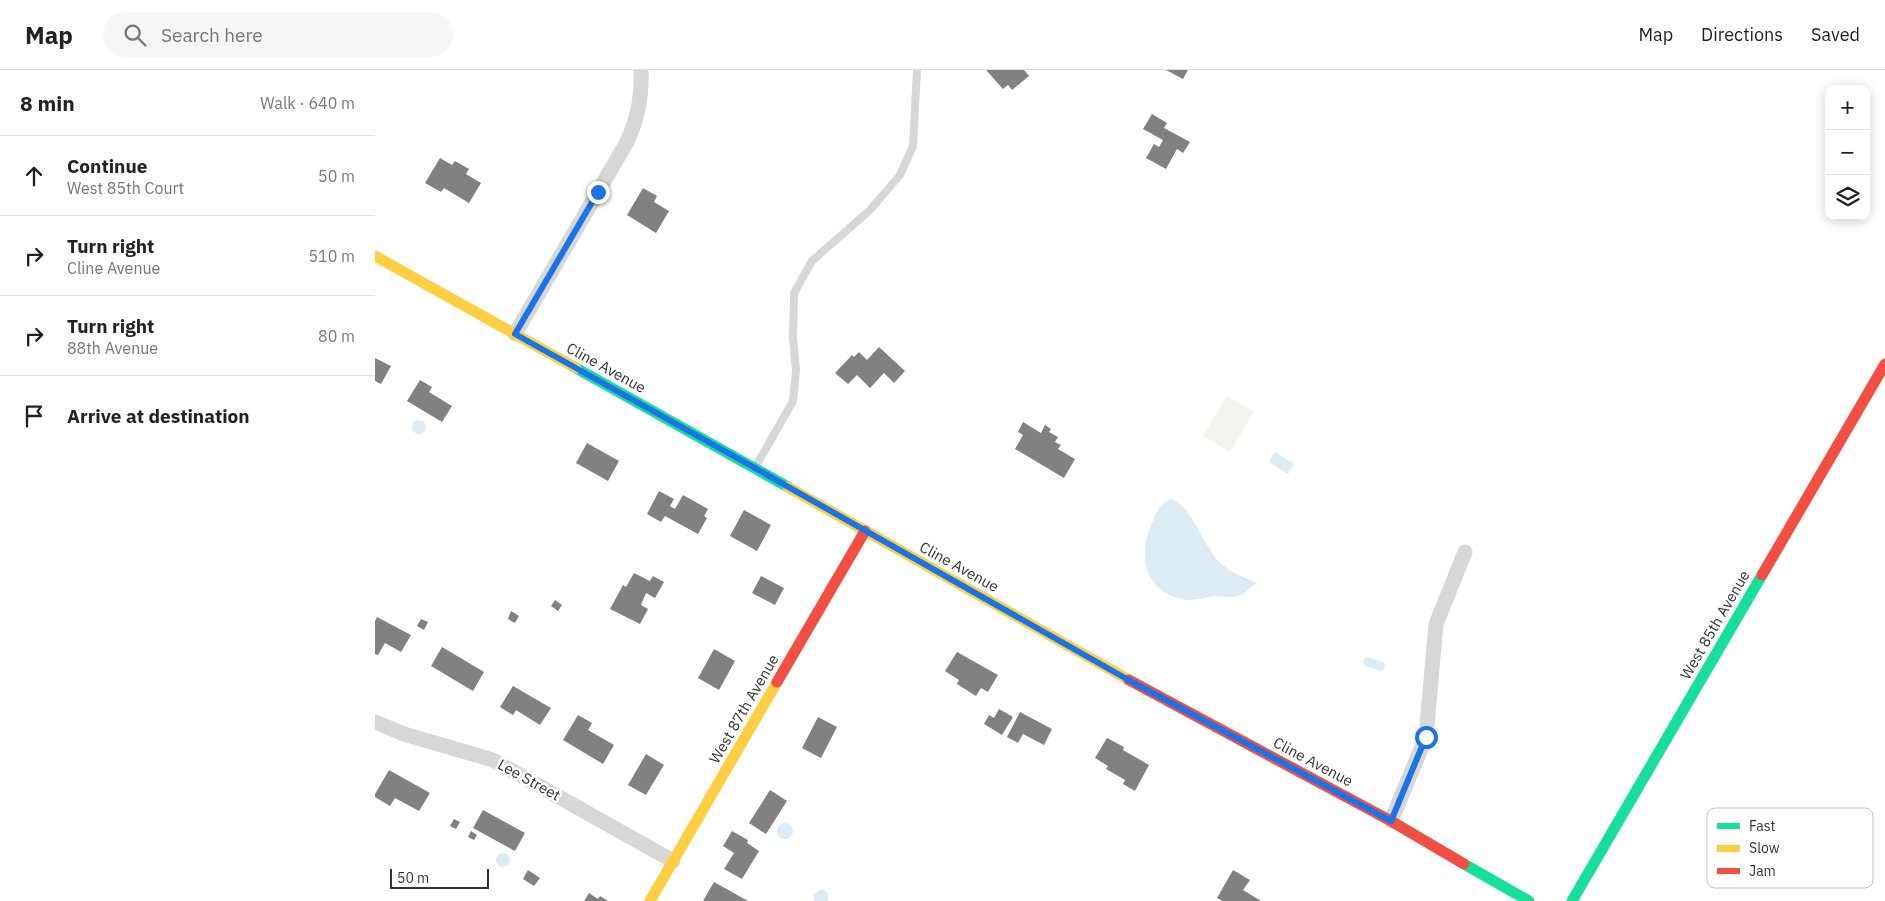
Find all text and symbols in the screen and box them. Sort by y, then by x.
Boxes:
search box [103,12,453,57]
text: Map [25,19,73,51]
icon: search [121,21,149,49]
text: Search here [161,23,263,47]
text: Map [1638,23,1673,46]
text: Directions [1701,23,1783,46]
text: Saved [1811,23,1860,46]
map controls [1825,85,1870,220]
button: + [1825,85,1870,130]
text: 8 min [20,89,75,117]
text: Walk · 640 m [260,93,355,113]
button: − [1825,130,1870,175]
text: Continue [67,154,147,178]
icon: ahead [20,162,48,190]
text: 50 m [318,166,355,186]
button: layers [1825,175,1870,220]
text: West 85th Court [67,178,184,198]
route end [587,181,610,204]
text: Turn right [67,234,154,258]
icon: right [20,242,48,270]
text: 510 m [308,246,355,266]
text: Cline Avenue [67,258,160,278]
text: Turn right [67,314,154,338]
icon: right [20,322,48,350]
text: 80 m [318,326,355,346]
text: 88th Avenue [67,338,158,358]
street label: Cline Avenue [563,338,649,397]
icon: arrive [20,402,48,430]
text: Arrive at destination [67,404,250,428]
street label: Cline Avenue [916,537,1002,596]
street label: West 85th Avenue [1676,567,1753,683]
street label: West 87th Avenue [705,651,782,767]
route start [1415,726,1438,749]
street label: Cline Avenue [1270,733,1356,790]
street label: Lee Street [495,755,564,804]
legend [1707,808,1873,888]
text: Fast [1749,817,1775,835]
text: Slow [1749,839,1780,857]
text: Jam [1749,862,1776,880]
scale bar [390,866,489,889]
text: 50 m [397,869,429,887]

